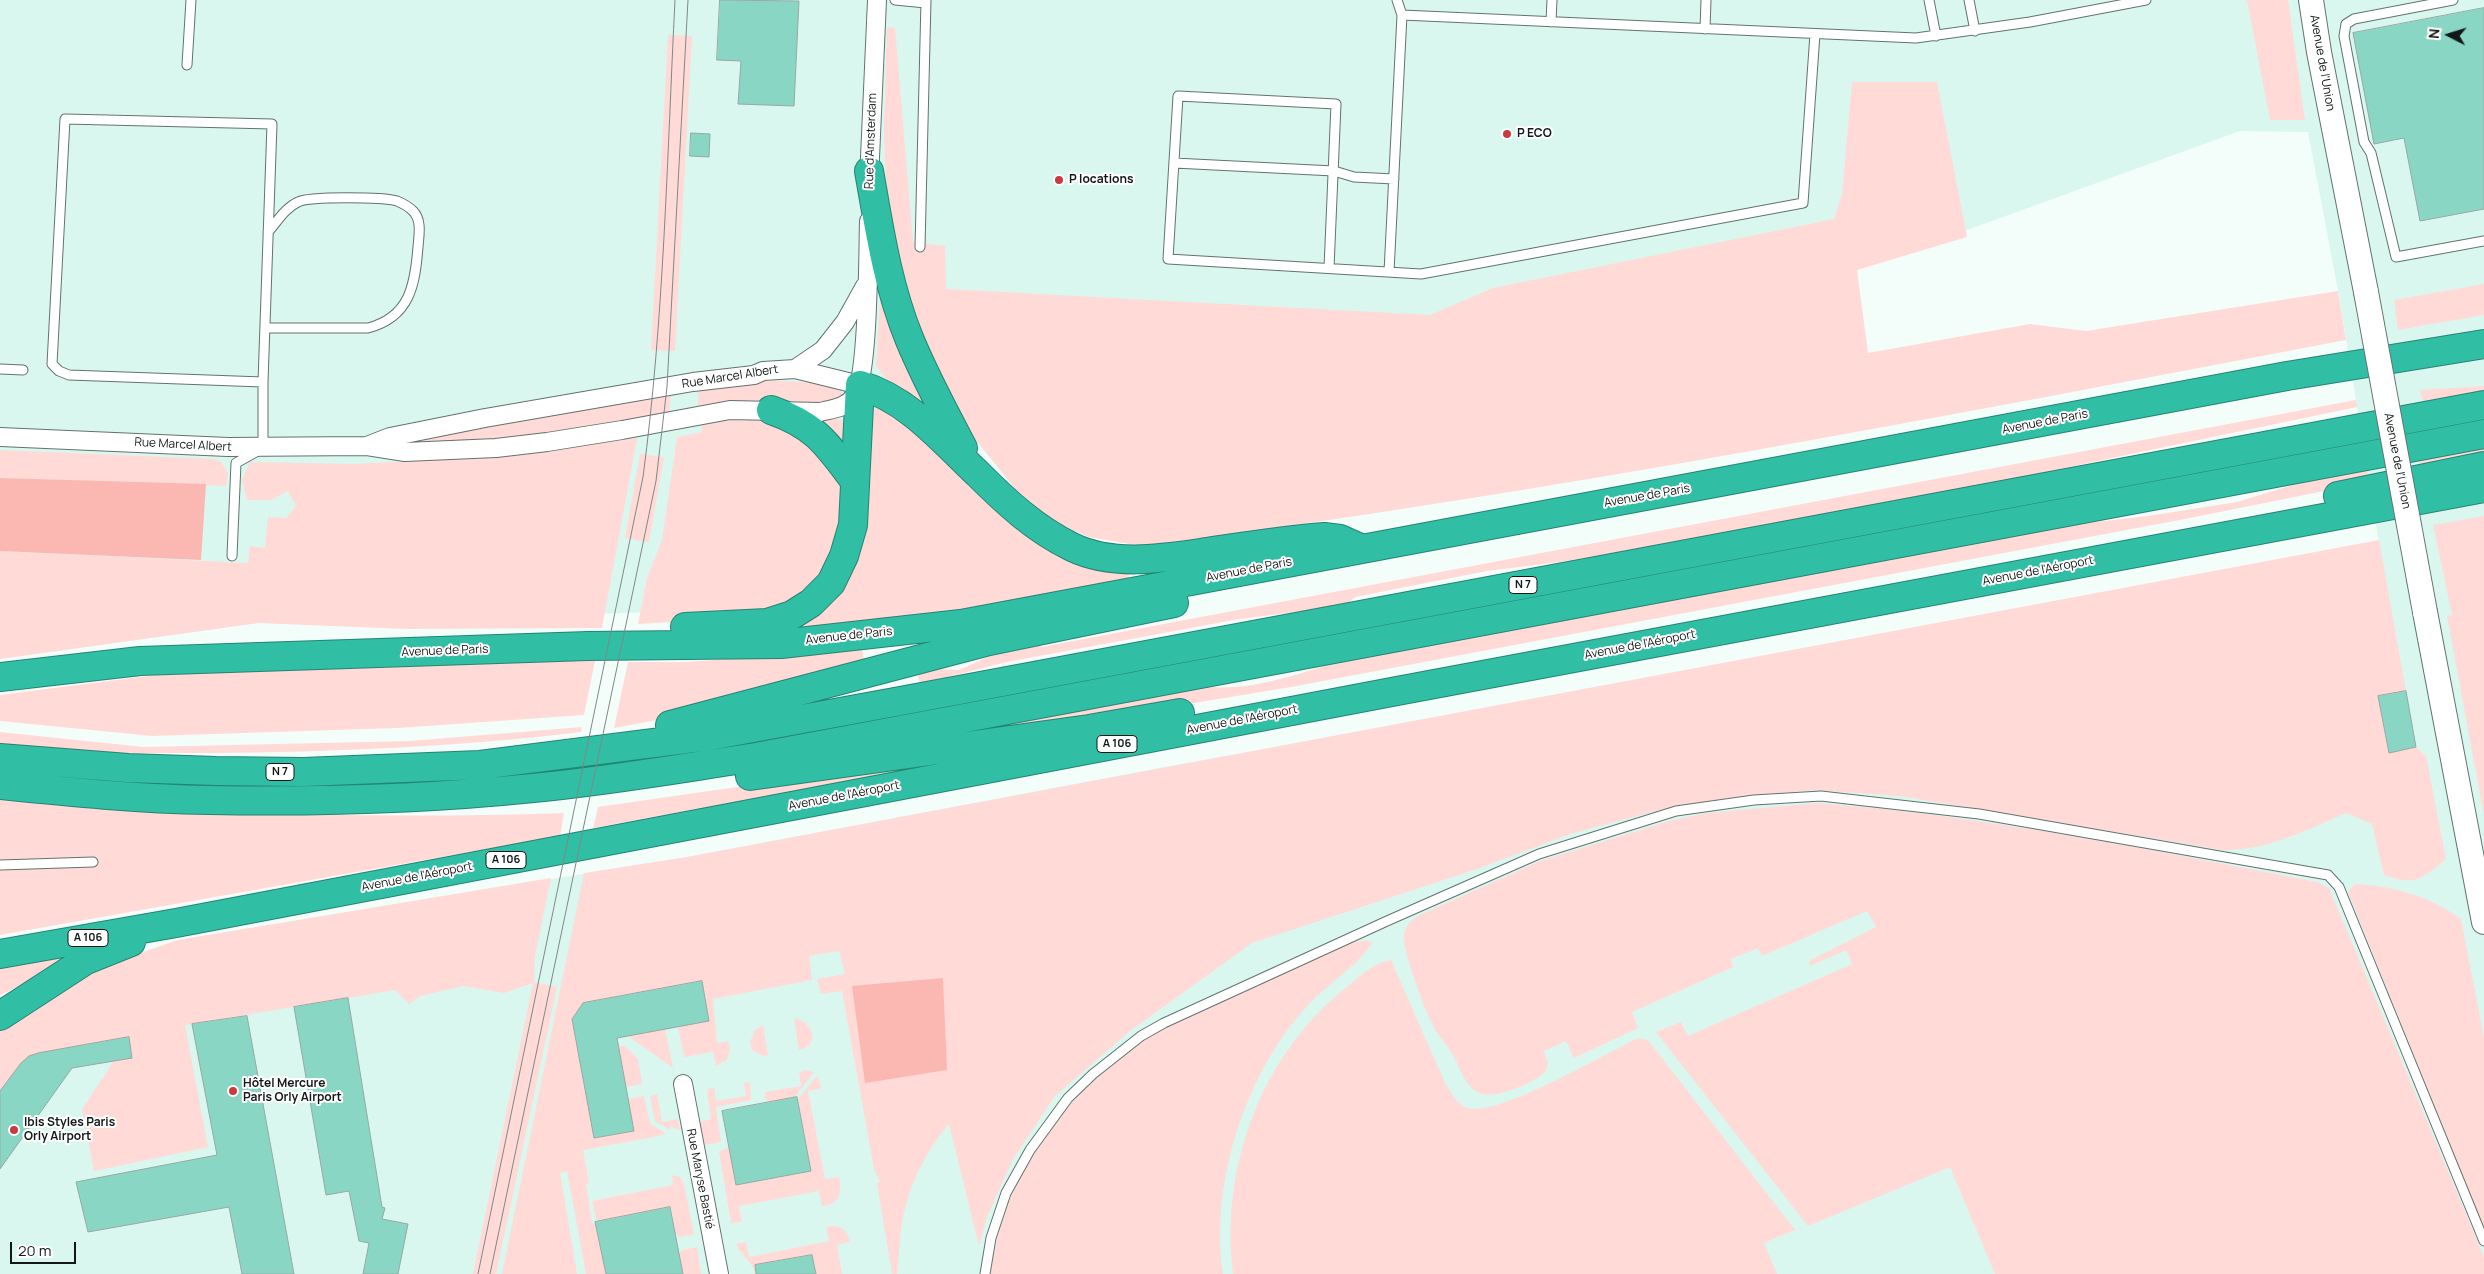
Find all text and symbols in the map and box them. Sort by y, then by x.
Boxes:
north arrow [2424,10,2474,60]
street label: Avenue de l'Union [2306,14,2338,112]
text: N [2424,28,2443,39]
street label: Rue d'Amsterdam [862,93,880,189]
place label: P ECO [1517,127,1552,141]
marker: P ECO [1501,128,1513,140]
place label: P locations [1069,173,1134,187]
marker: P locations [1053,174,1065,186]
street label: Rue Marcel Albert [681,362,779,392]
street label: Avenue de Paris [2001,407,2089,437]
street label: Avenue de l'Union [2381,412,2413,510]
street label: Rue Marcel Albert [134,435,232,455]
street label: Avenue de Paris [1603,481,1691,511]
street label: Avenue de l'Aéroport [1981,553,2095,589]
street label: Avenue de Paris [1205,555,1293,585]
road number: N 7 [1509,576,1537,594]
street label: Avenue de Paris [805,624,893,648]
street label: Avenue de l'Aéroport [1583,627,1697,663]
street label: Avenue de Paris [401,642,489,660]
street label: Avenue de l'Aéroport [1185,702,1299,738]
road number: A 106 [1097,736,1137,752]
road number: N 7 [266,764,294,780]
street label: Avenue de l'Aéroport [787,778,901,814]
road number: A 106 [486,852,526,868]
street label: Avenue de l'Aéroport [360,859,474,895]
road number: A 106 [68,930,108,946]
place label: Hôtel Mercure Paris Orly Airport [243,1077,342,1105]
marker: Hôtel Mercure Paris Orly Airport [227,1085,239,1097]
place label: Ibis Styles Paris Orly Airport [24,1116,115,1144]
marker: Ibis Styles Paris Orly Airport [8,1124,20,1136]
street label: Rue Maryse Bastié [683,1128,717,1230]
scale bar [12,1232,79,1264]
text: 20 m [18,1240,51,1261]

